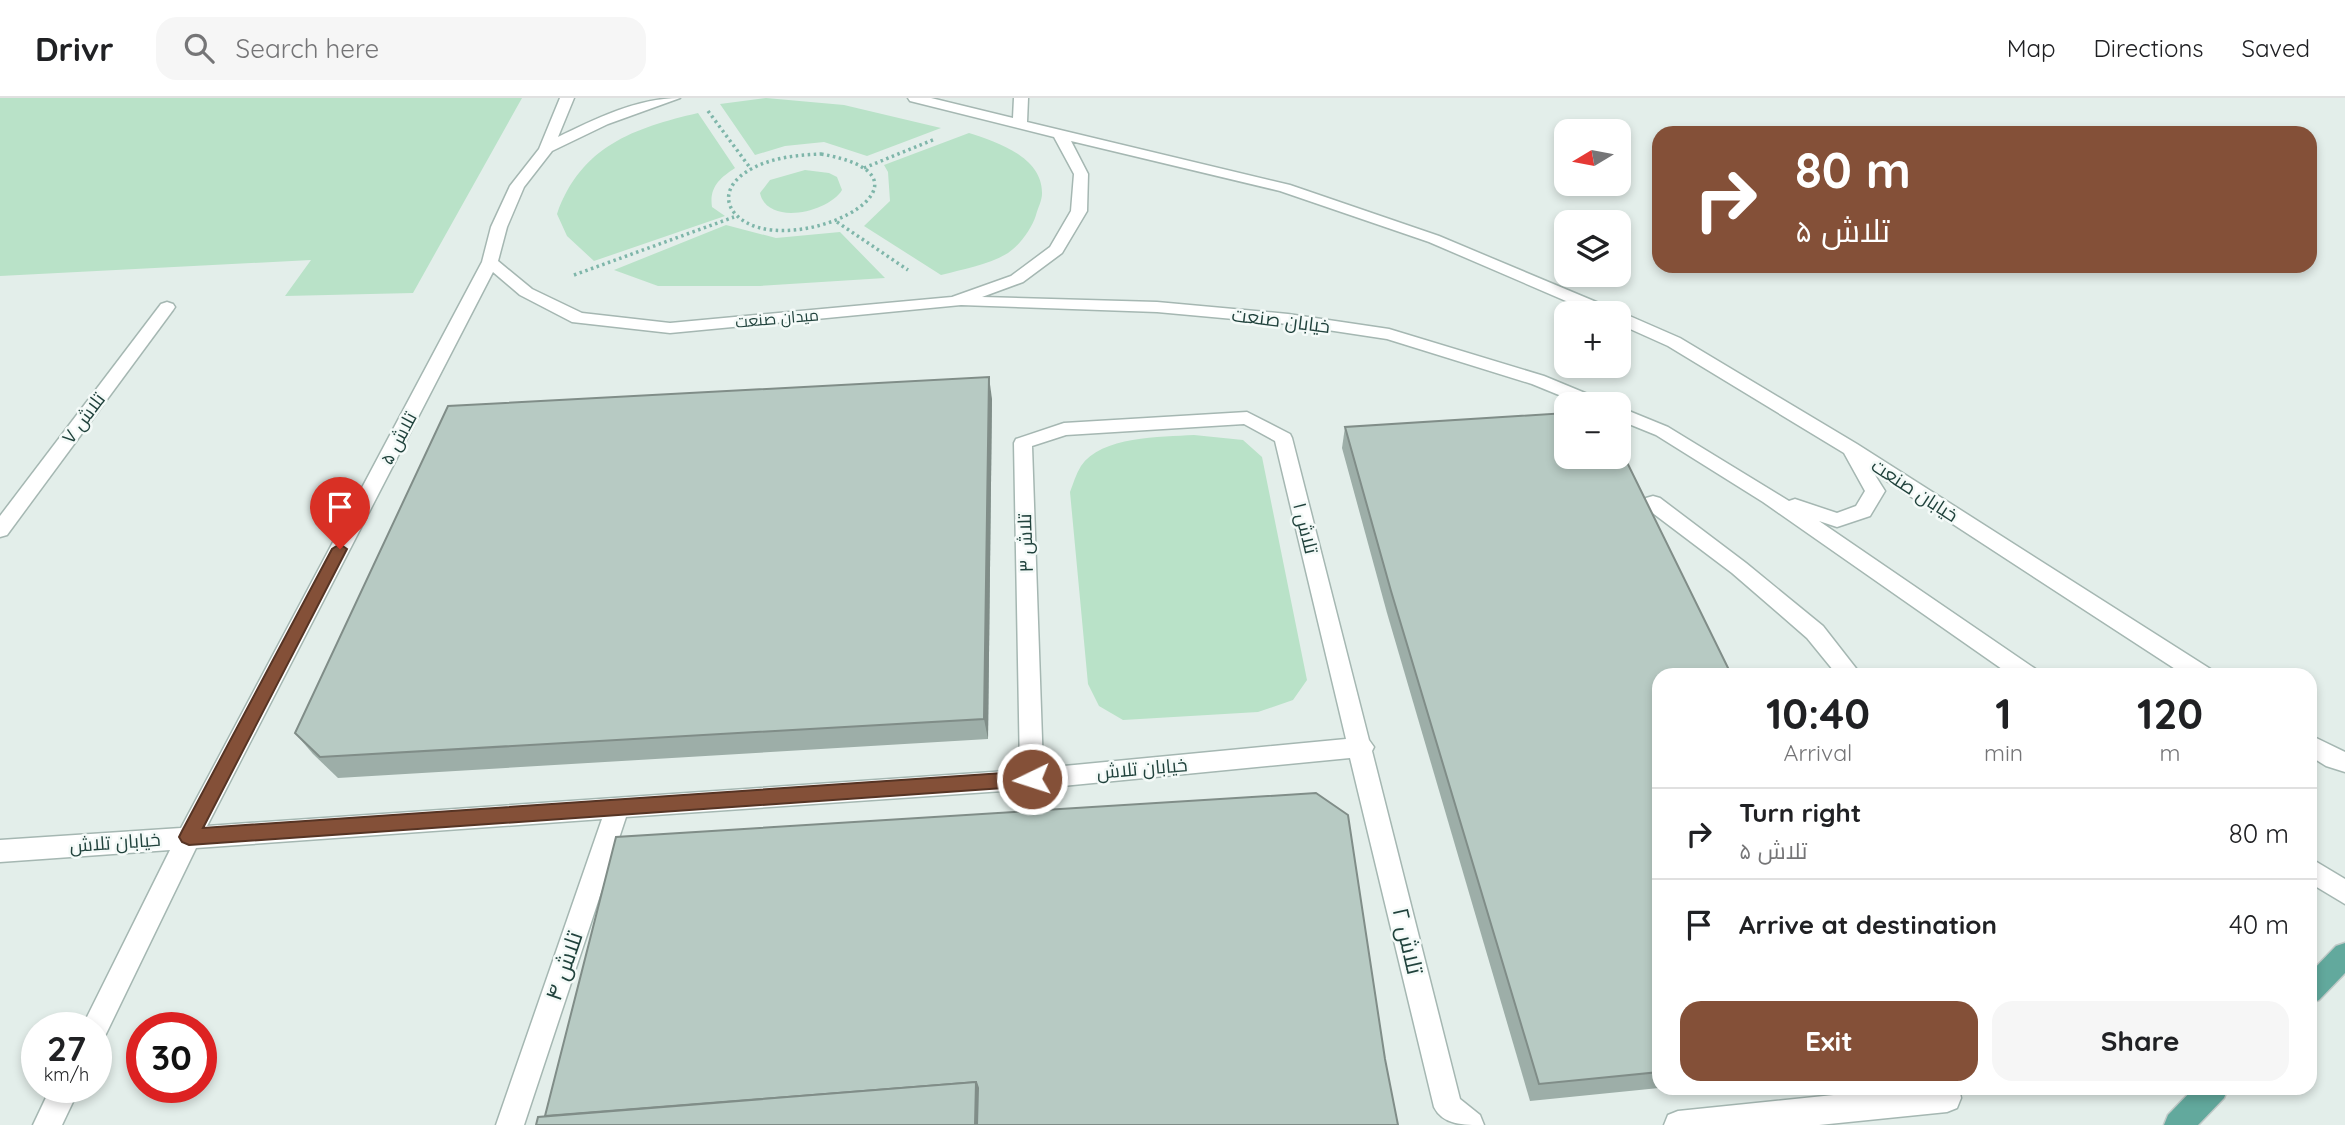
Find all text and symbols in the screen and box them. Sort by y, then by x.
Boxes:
search box [156,17,646,80]
text: Drivr [35,28,114,69]
icon: search [180,29,218,67]
text: Search here [236,32,379,65]
text: Map [2007,33,2056,63]
text: Directions [2094,33,2204,63]
text: Saved [2242,33,2310,63]
north arrow [1554,119,1631,196]
map controls [1554,119,1631,469]
text: 80 m [1795,139,1911,200]
icon: right [1680,154,1771,245]
button: layers [1554,210,1631,287]
text: تلاش ۵ [1795,210,1890,250]
button: + [1554,301,1631,378]
street label: خیابان صنعت [1230,302,1332,338]
street label: میدان صنعت [734,304,820,333]
street label: تلاش ۷ [56,388,110,448]
button: − [1554,392,1631,469]
street label: تلاش ۵ [374,407,422,469]
street label: خیابان صنعت [1867,453,1963,527]
pin [310,477,370,549]
icon: arrive [321,488,359,526]
street label: تلاش ۱ [1288,500,1324,556]
street label: تلاش ۳ [1012,513,1038,573]
text: 10:40 [1766,687,1870,740]
text: 1 [1995,687,2012,740]
text: 120 [2137,687,2203,740]
text: Arrival [1784,738,1852,767]
text: min [1984,738,2023,767]
text: m [2160,738,2181,767]
position arrow [995,742,1069,816]
street label: خیابان تلاش [1096,752,1188,784]
text: Turn right [1739,796,1861,829]
icon: right [1680,815,1718,853]
text: 80 m [2229,817,2289,850]
street label: خیابان تلاش [69,827,161,857]
text: تلاش ۵ [1739,836,1807,865]
street label: تلاش ۲ [1387,905,1430,977]
icon: arrive [1680,906,1718,944]
text: Arrive at destination [1739,908,1997,941]
text: 40 m [2229,908,2289,941]
street label: تلاش ۴ [538,928,589,1004]
button: Exit [1680,1001,1978,1081]
button: Share [1992,1001,2289,1081]
speed limit sign: 30 [126,1012,217,1103]
text: 27 [47,1026,86,1070]
text: km/h [44,1063,89,1086]

